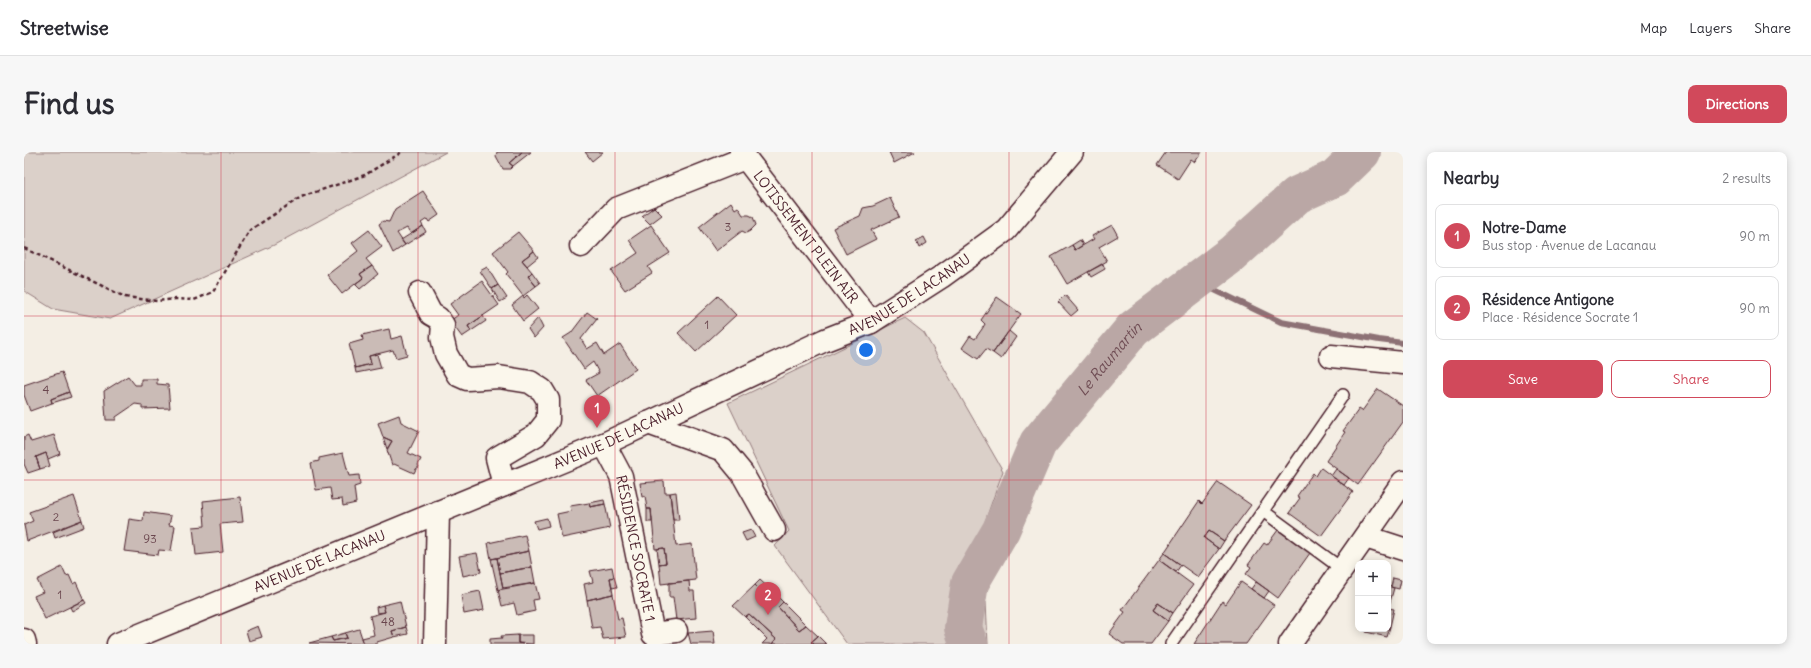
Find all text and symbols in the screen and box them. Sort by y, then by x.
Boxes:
text: Streetwise [20,16,109,40]
text: Map [1640,19,1667,37]
text: Layers [1689,19,1732,37]
text: Share [1754,19,1791,37]
button: Directions [1688,85,1787,123]
text: Find us [24,86,115,122]
street label: LOTISSEMENT PLEIN AIR [750,167,862,307]
text: Nearby [1443,167,1499,189]
text: 2 results [1722,170,1771,187]
text: Notre-Dame [1482,218,1566,237]
house number: 3 [725,219,732,234]
text: 1 [1454,228,1460,245]
text: 90 m [1739,228,1770,245]
text: Bus stop · Avenue de Lacanau [1482,237,1656,254]
street label: AVENUE DE LACANAU [846,250,974,339]
text: Résidence Antigone [1482,290,1614,309]
text: 2 [1453,300,1461,317]
text: 90 m [1739,300,1770,317]
text: Place · Résidence Socrate 1 [1482,309,1638,326]
house number: 1 [705,317,709,332]
water label: Le Raumartin [1072,317,1145,399]
your location [856,340,876,360]
button: Save [1443,360,1603,398]
button: Share [1611,360,1771,398]
house number: 4 [43,382,50,397]
pin: 1 [584,395,610,428]
street label: AVENUE DE LACANAU [551,399,687,473]
street label: RÉSIDENCE SOCRATE 1 [612,473,659,623]
house number: 2 [53,509,60,524]
street label: AVENUE DE LACANAU [251,526,388,596]
house number: 93 [143,531,157,546]
map controls [1355,560,1391,632]
button: + [1355,560,1391,596]
pin: 2 [755,582,781,615]
house number: 1 [58,587,62,602]
button: − [1355,596,1391,632]
house number: 48 [381,614,395,629]

